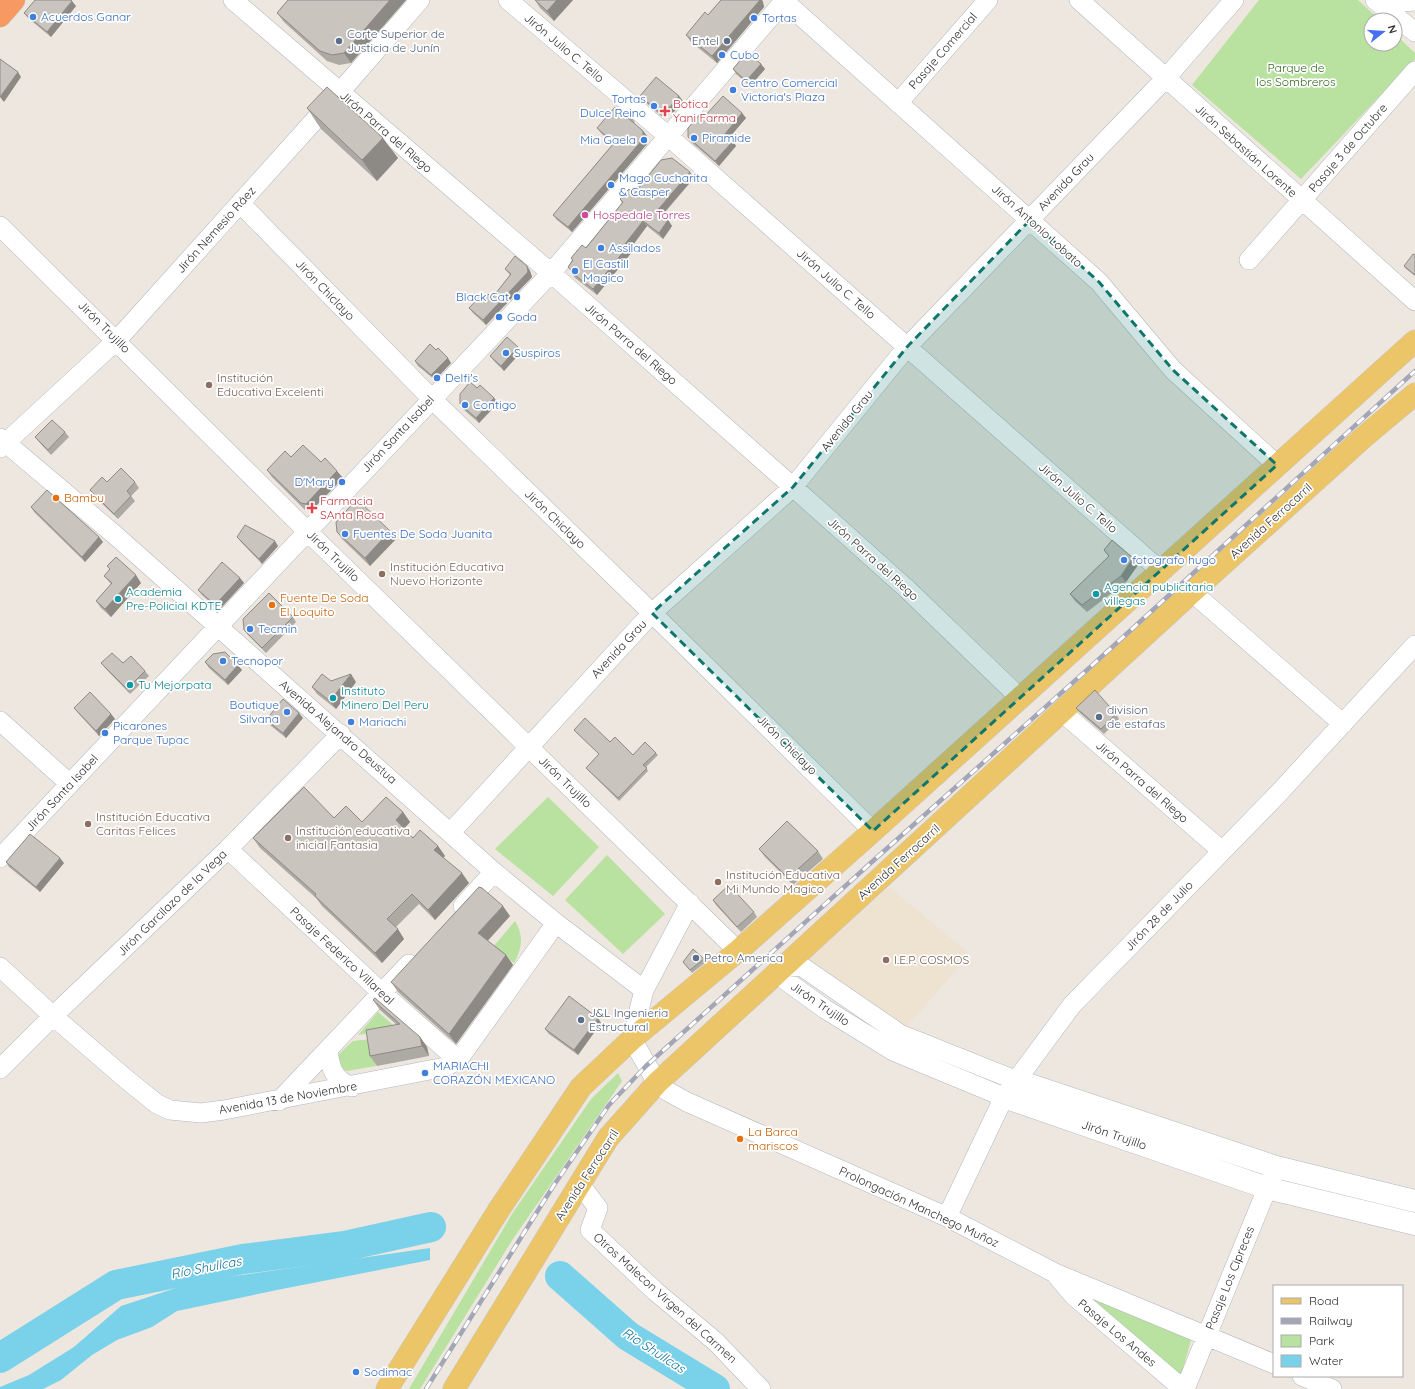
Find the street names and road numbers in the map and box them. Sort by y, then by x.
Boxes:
street label: Pasaje Comercial [905,9,980,92]
street label: Jirón Julio C. Tello [521,10,607,85]
street label: Jirón Parra del Riego [337,87,436,176]
street label: Pasaje 3 de Octubre [1305,100,1390,195]
street label: Jirón Sebastián Lorente [1192,101,1300,200]
street label: Avenida Grau [1034,150,1097,214]
street label: Jirón Antonio Lobato [989,181,1086,270]
street label: Jirón Nemesio Ráez [173,183,259,276]
street label: Jirón Julio C. Tello [794,245,879,322]
street label: Jirón Chiclayo [293,256,358,323]
street label: Jirón Trujillo [75,297,134,356]
street label: Jirón Parra del Riego [582,299,681,388]
street label: Avenida Grau [817,387,876,454]
street label: Jirón Santa Isabel [358,392,437,475]
street label: Jirón Julio C. Tello [1036,459,1121,536]
street label: Avenida Ferrocarril [1226,480,1315,561]
street label: Jirón Chiclayo [522,486,589,551]
street label: Jirón Parra del Riego [825,514,922,603]
street label: Jirón Trujillo [304,527,363,585]
street label: Avenida Grau [588,616,650,681]
street label: Avenida Alejandro Deustua [277,677,400,787]
street label: Jirón Chiclayo [754,711,821,778]
street label: Jirón Parra del Riego [1093,737,1192,826]
street label: Jirón Santa Isabel [22,751,101,834]
street label: Jirón Trujillo [536,753,595,811]
street label: Avenida Ferrocarril [854,821,943,902]
street label: Jirón Garcilazo de la Vega [114,846,230,959]
street label: Jirón 28 de Julio [1121,878,1196,954]
street label: Pasaje Federico Villareal [287,904,397,1008]
street label: Jirón Trujillo [788,978,853,1029]
street label: Avenida 13 de Noviembre [218,1078,358,1117]
street label: Jirón Trujillo [1080,1116,1149,1153]
street label: Avenida Ferrocarril [552,1126,622,1223]
street label: Prolongación Manchego Muñoz [837,1163,1002,1250]
street label: Pasaje Los Cipreces [1202,1223,1257,1332]
street label: Otros Malecon Virgen del Carmen [591,1229,740,1366]
street label: Pasaje Los Andes [1075,1296,1160,1370]

